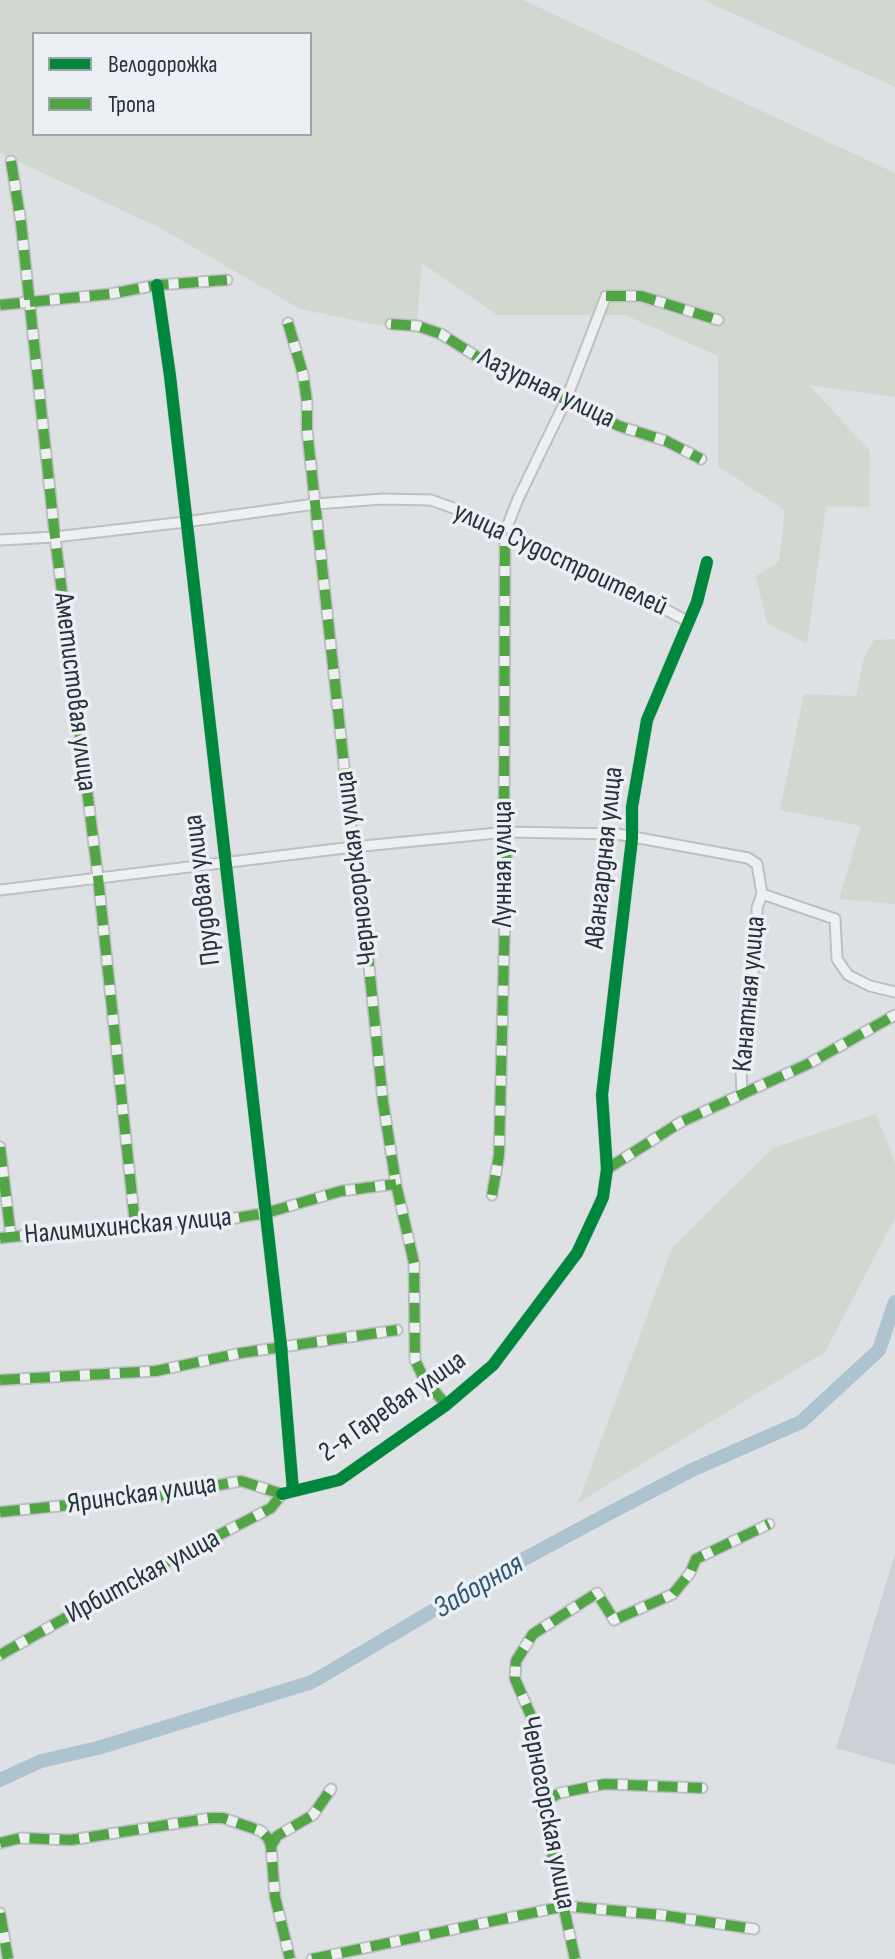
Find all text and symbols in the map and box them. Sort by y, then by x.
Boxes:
legend [32,32,312,136]
text: Велодорожка [108,50,218,79]
text: Тропа [108,90,155,119]
street label: Лазурная улица [472,341,620,437]
street label: улица Судостроителей [448,496,672,624]
street label: Аметистовая улица [45,591,103,793]
street label: Авангардная улица [579,765,631,951]
street label: Черногорская улица [328,769,386,967]
street label: Лунная улица [487,801,521,927]
street label: Прудовая улица [177,813,229,967]
street label: Канатная улица [726,915,774,1073]
street label: Налимихинская улица [23,1201,233,1253]
street label: 2-я Гаревая улица [313,1344,473,1470]
street label: Яринская улица [65,1468,219,1522]
street label: Ирбитская улица [60,1522,226,1632]
water label: Заборная [428,1547,530,1627]
street label: Черногорская улица [512,1714,582,1912]

